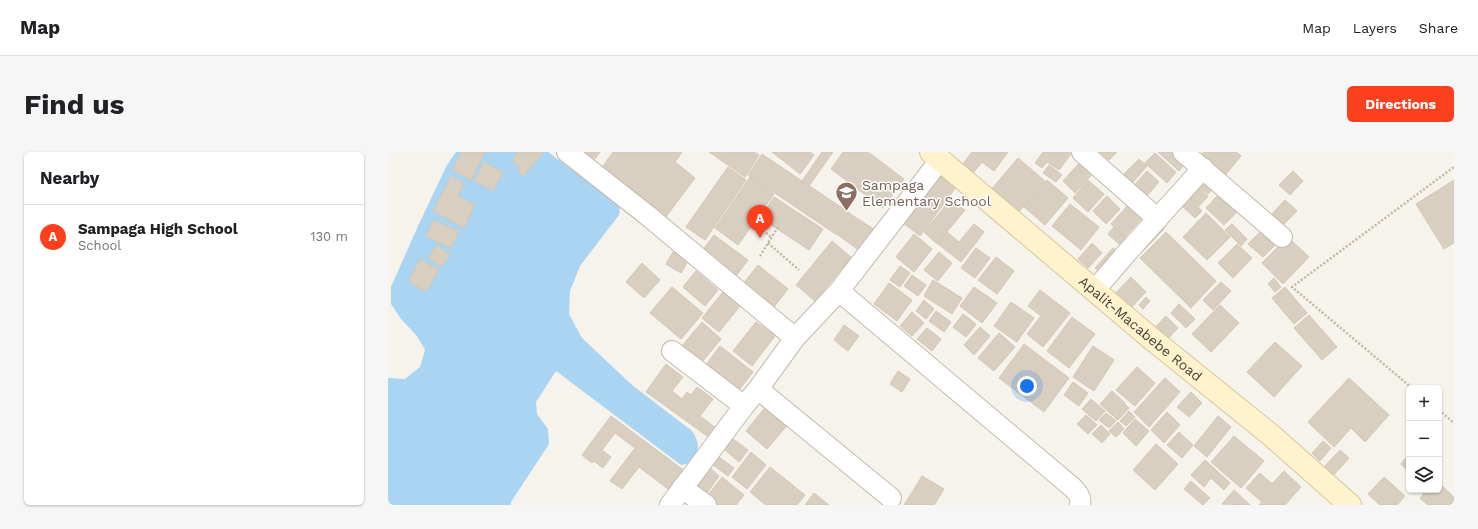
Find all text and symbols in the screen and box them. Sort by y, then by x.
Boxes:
text: Map [20,16,60,39]
text: Map [1302,20,1331,36]
text: Layers [1353,20,1397,36]
text: Share [1419,20,1458,36]
button: Directions [1347,86,1454,122]
text: Find us [24,88,124,121]
text: Nearby [40,168,99,188]
place label: Sampaga Elementary School [862,177,992,209]
school or university icon: Sampaga Elementary School [834,180,860,213]
pin: A [747,205,773,238]
text: Sampaga High School [78,220,238,238]
text: A [49,229,57,244]
text: 130 m [310,229,348,244]
text: School [78,238,121,253]
street label: Apalit-Macabebe Road [1076,273,1205,384]
your location [1017,376,1037,396]
map controls [1406,385,1442,493]
button: + [1406,385,1442,421]
button: − [1406,421,1442,457]
button: layers [1406,457,1442,493]

